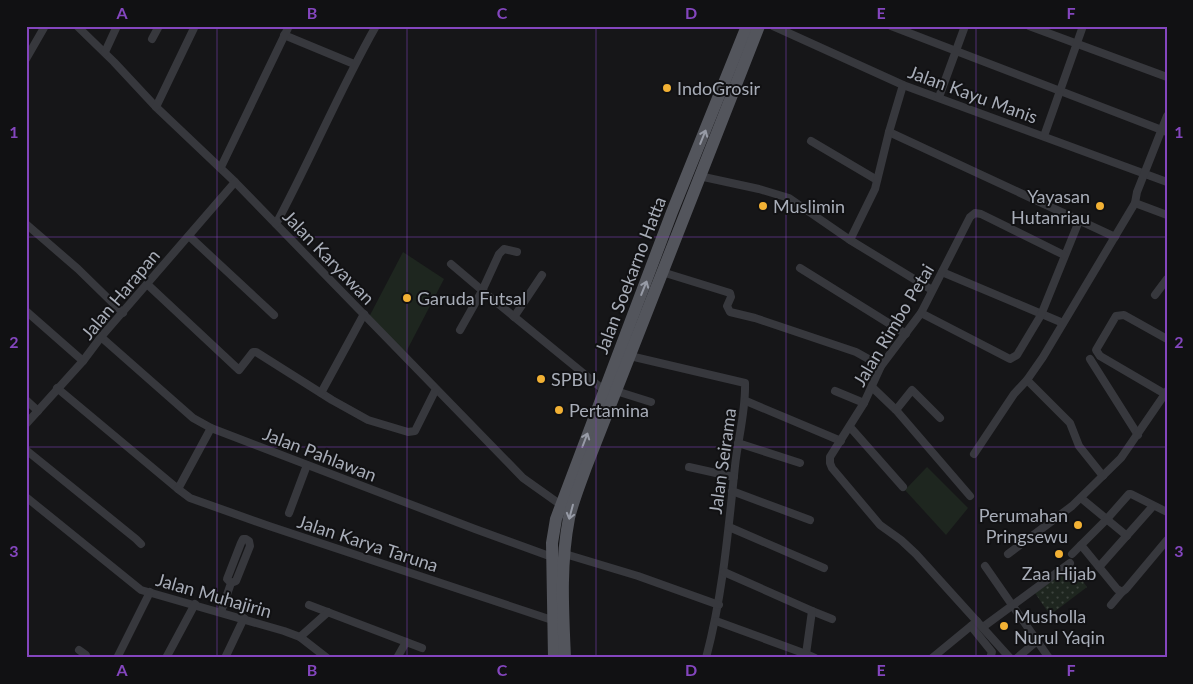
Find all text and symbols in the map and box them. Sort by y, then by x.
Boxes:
text: A [115,3,128,22]
text: B [307,3,317,22]
text: C [497,3,508,22]
text: D [685,3,697,22]
text: E [876,3,886,22]
text: F [1066,3,1076,22]
street label: Jalan Kayu Manis [905,60,1041,128]
place label: IndoGrosir [677,77,761,99]
marker: IndoGrosir [661,82,673,94]
text: 1 [9,122,19,141]
text: 1 [1174,122,1184,141]
one-way arrow [699,130,709,145]
place label: Yayasan Hutanriau [1011,185,1090,228]
street label: Jalan Soekarno Hatta [590,193,670,357]
place label: Muslimin [773,195,845,217]
marker: Muslimin [757,200,769,212]
marker: Yayasan Hutanriau [1094,200,1106,212]
street label: Jalan Karyawan [279,205,379,309]
street label: Jalan Harapan [76,244,164,344]
street label: Jalan Rimbo Petai [848,260,938,390]
one-way arrow [640,281,649,296]
place label: Garuda Futsal [417,287,526,309]
marker: Garuda Futsal [401,292,413,304]
text: 2 [9,332,19,351]
text: 2 [1174,332,1184,351]
place label: SPBU [551,368,596,390]
marker: SPBU [535,373,547,385]
place label: Pertamina [569,399,649,421]
marker: Pertamina [553,404,565,416]
street label: Jalan Seirama [704,407,740,515]
street label: Jalan Pahlawan [260,422,380,486]
one-way arrow [581,433,591,448]
one-way arrow [566,504,575,520]
place label: Perumahan Pringsewu [979,504,1068,547]
street label: Jalan Karya Taruna [295,510,441,576]
marker: Perumahan Pringsewu [1072,519,1084,531]
text: 3 [9,541,19,560]
text: 3 [1174,541,1184,560]
marker: Zaa Hijab [1053,548,1065,560]
place label: Zaa Hijab [1022,562,1096,584]
street label: Jalan Muhajirin [154,568,274,622]
place label: Musholla Nurul Yaqin [1014,605,1105,648]
marker: Musholla Nurul Yaqin [998,620,1010,632]
text: A [115,660,128,679]
text: B [307,660,317,679]
text: C [497,660,508,679]
text: D [685,660,697,679]
text: E [876,660,886,679]
text: F [1066,660,1076,679]

